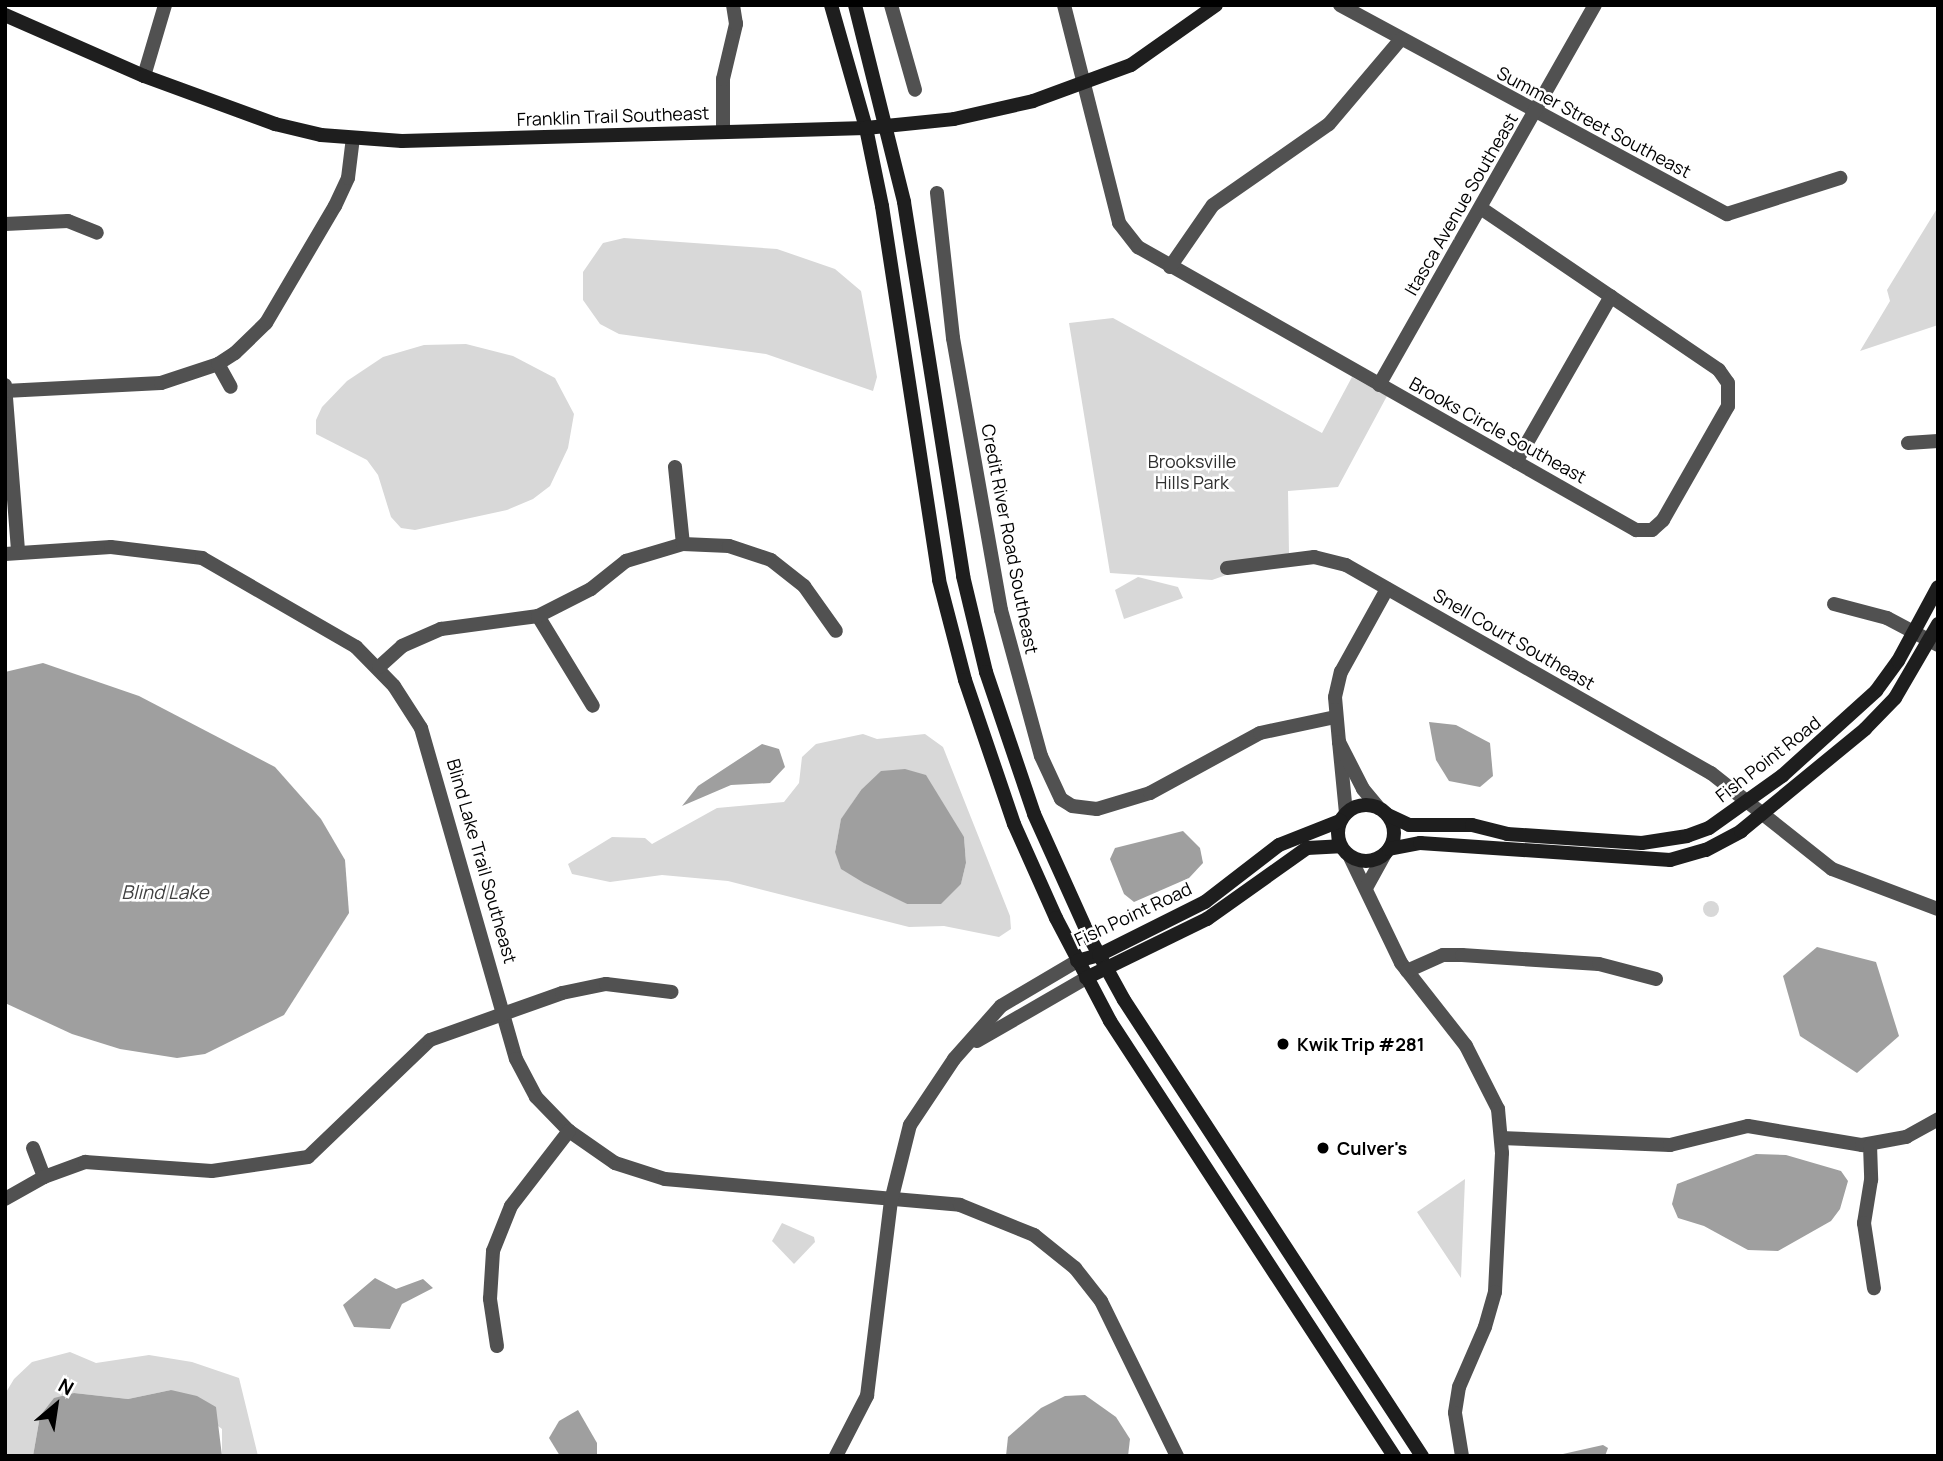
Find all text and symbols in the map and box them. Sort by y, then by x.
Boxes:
street label: Summer Street Southeast [1493,62,1695,182]
street label: Franklin Trail Southeast [516,102,710,130]
street label: Itasca Avenue Southeast [1400,109,1522,299]
street label: Brooks Circle Southeast [1406,372,1590,488]
street label: Credit River Road Southeast [977,422,1043,656]
park label: Brooksville Hills Park [1148,451,1236,494]
street label: Snell Court Southeast [1429,584,1599,694]
street label: Fish Point Road [1711,711,1825,807]
street label: Blind Lake Trail Southeast [442,756,522,966]
street label: Fish Point Road [1071,877,1195,951]
water label: Blind Lake [121,882,209,904]
place label: Kwik Trip #281 [1297,1033,1425,1055]
marker: Kwik Trip #281 [1275,1036,1291,1052]
place label: Culver's [1337,1137,1407,1159]
marker: Culver's [1315,1140,1331,1156]
north arrow [21,1370,91,1440]
text: N [54,1372,78,1401]

